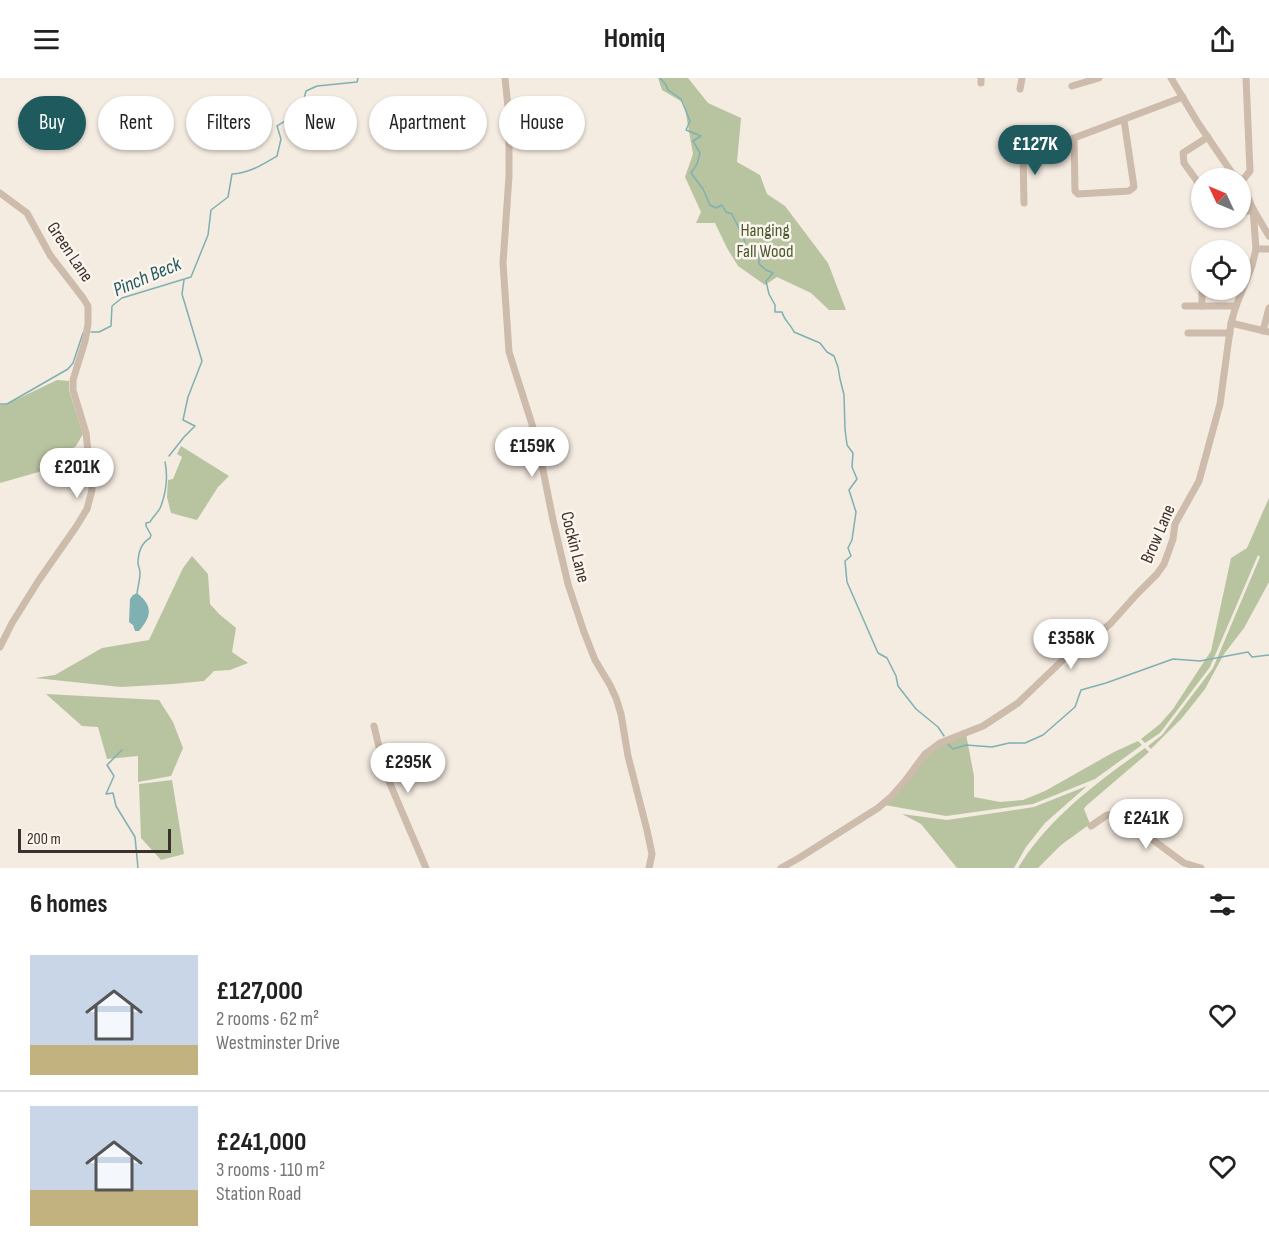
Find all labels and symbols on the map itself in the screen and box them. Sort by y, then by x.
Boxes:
pin: £127K [993,125,1077,176]
north arrow [1191,168,1251,228]
street label: Green Lane [42,218,98,286]
park label: Hanging Fall Wood [737,220,793,262]
water label: Pinch Beck [109,252,185,302]
pin: £159K [490,427,574,478]
pin: £201K [35,448,119,499]
street label: Brow Lane [1136,501,1180,567]
street label: Cockin Lane [556,509,594,585]
pin: £358K [1029,619,1113,670]
pin: £295K [366,743,450,794]
pin: £241K [1104,799,1188,850]
scale bar [18,826,171,854]

